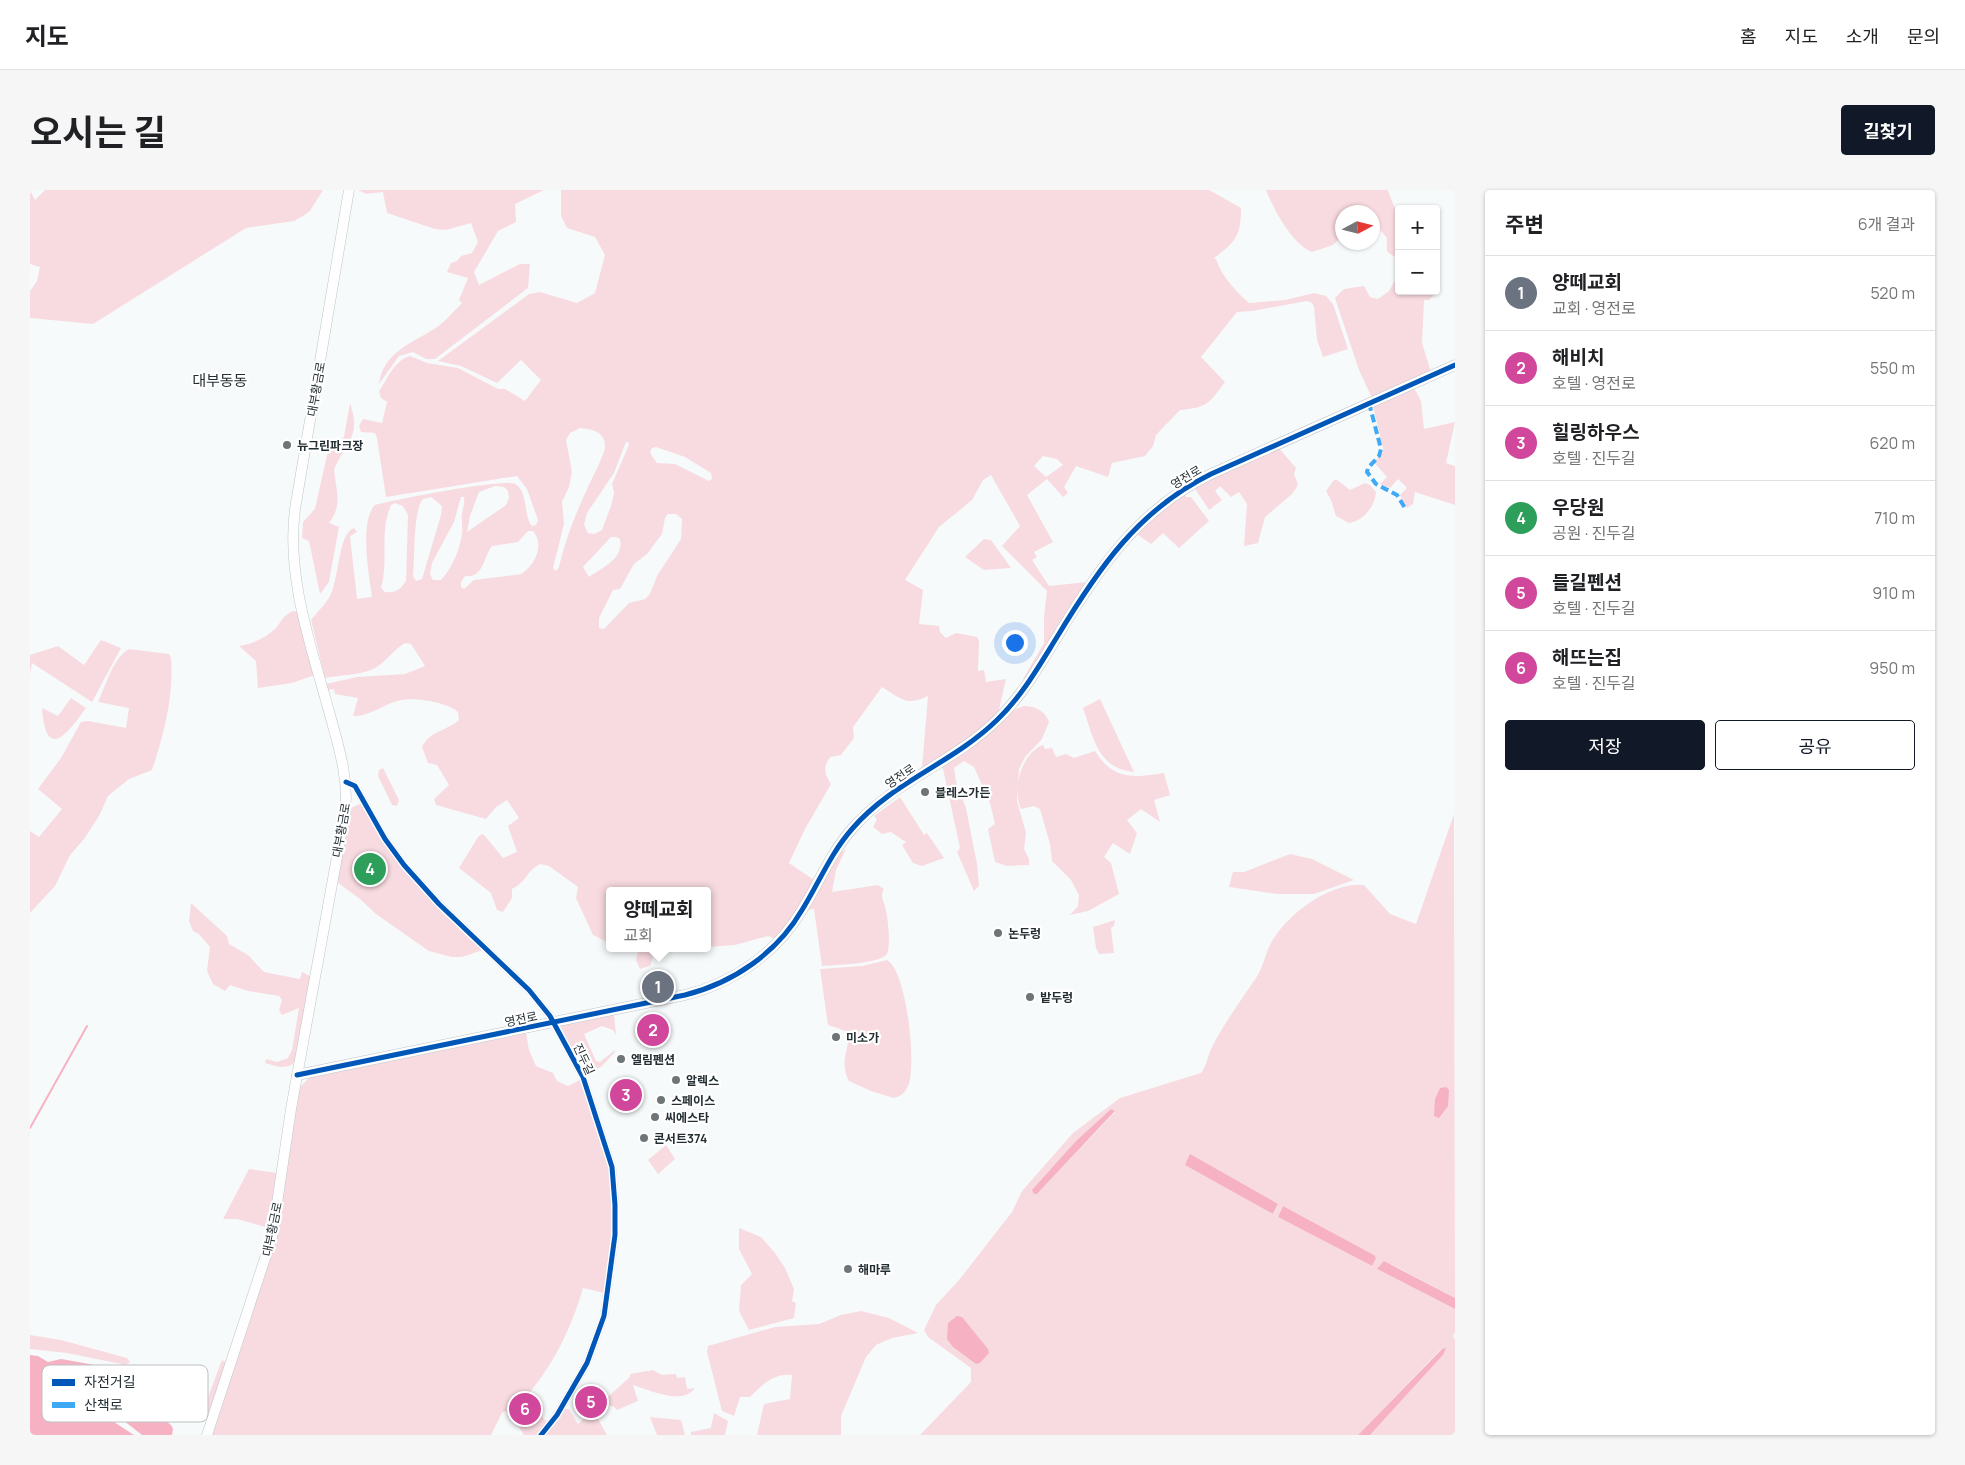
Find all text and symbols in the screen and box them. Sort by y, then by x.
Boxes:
text: 지도 [25,19,69,52]
text: 홈 [1740,24,1757,48]
text: 지도 [1785,24,1818,48]
text: 소개 [1846,24,1879,48]
text: 문의 [1907,24,1940,48]
button: 길찾기 [1841,105,1935,155]
text: 오시는 길 [30,108,166,156]
north arrow [1335,205,1380,250]
map controls [1395,205,1440,295]
button: + [1395,205,1440,250]
text: 주변 [1505,210,1544,238]
text: 6개 결과 [1858,213,1915,235]
button: − [1395,250,1440,295]
text: 양떼교회 [1552,269,1622,295]
text: 1 [1517,282,1525,304]
text: 520 m [1871,282,1915,304]
text: 교회 · 영전로 [1552,297,1636,319]
text: 해비치 [1552,344,1604,370]
text: 2 [1516,357,1526,379]
text: 550 m [1870,357,1915,379]
street label: 대부황금로 [303,360,329,418]
district label: 대부동동 [192,370,248,391]
text: 호텔 · 영전로 [1552,372,1636,394]
text: 힐링하우스 [1552,419,1639,445]
text: 3 [1516,432,1526,454]
text: 620 m [1869,432,1915,454]
place label: 뉴그린파크장 [297,437,363,454]
marker: 뉴그린파크장 [281,439,293,451]
text: 호텔 · 진두길 [1552,447,1636,469]
street label: 영전로 [1167,461,1205,493]
text: 우당원 [1552,494,1604,520]
text: 4 [1516,507,1526,529]
text: 710 m [1874,507,1915,529]
text: 공원 · 진두길 [1552,522,1636,544]
text: 들길펜션 [1552,569,1622,595]
text: 5 [1516,582,1526,604]
text: 910 m [1872,582,1915,604]
text: 호텔 · 진두길 [1552,597,1636,619]
your location [1002,630,1028,656]
text: 해뜨는집 [1552,644,1622,670]
text: 6 [1516,657,1526,679]
text: 950 m [1869,657,1915,679]
text: 호텔 · 진두길 [1552,672,1636,694]
button: 저장 [1505,720,1705,770]
button: 공유 [1715,720,1915,770]
street label: 영전로 [882,760,918,792]
place label: 블레스가든 [935,784,990,801]
marker: 블레스가든 [919,786,931,798]
street label: 대부황금로 [328,801,354,859]
pin: 4 [354,850,386,888]
popup [606,887,711,952]
text: 양떼교회 [624,896,693,922]
text: 교회 [624,924,653,946]
place label: 논두렁 [1008,925,1041,942]
marker: 논두렁 [992,927,1004,939]
pin: 1 [642,968,674,1006]
place label: 밭두렁 [1040,989,1073,1006]
marker: 밭두렁 [1024,991,1036,1003]
street label: 영전로 [503,1007,539,1031]
pin: 2 [637,1011,669,1049]
place label: 미소가 [846,1029,879,1046]
marker: 미소가 [830,1031,842,1043]
street label: 진두길 [569,1040,599,1078]
place label: 엘림펜션 [631,1051,675,1068]
marker: 엘림펜션 [615,1053,627,1065]
place label: 알렉스 [686,1072,719,1089]
marker: 알렉스 [670,1074,682,1086]
pin: 3 [610,1076,642,1114]
place label: 스페이스 [671,1092,715,1109]
marker: 스페이스 [655,1094,667,1106]
place label: 씨에스타 [665,1109,709,1126]
marker: 씨에스타 [649,1111,661,1123]
place label: 콘서트374 [654,1130,707,1147]
marker: 콘서트374 [638,1132,650,1144]
street label: 대부황금로 [258,1200,286,1258]
place label: 해마루 [858,1261,891,1278]
marker: 해마루 [842,1263,854,1275]
legend [42,1365,208,1422]
text: 자전거길 [84,1372,136,1391]
pin: 5 [575,1383,607,1421]
pin: 6 [509,1390,541,1428]
text: 산책로 [84,1395,123,1414]

